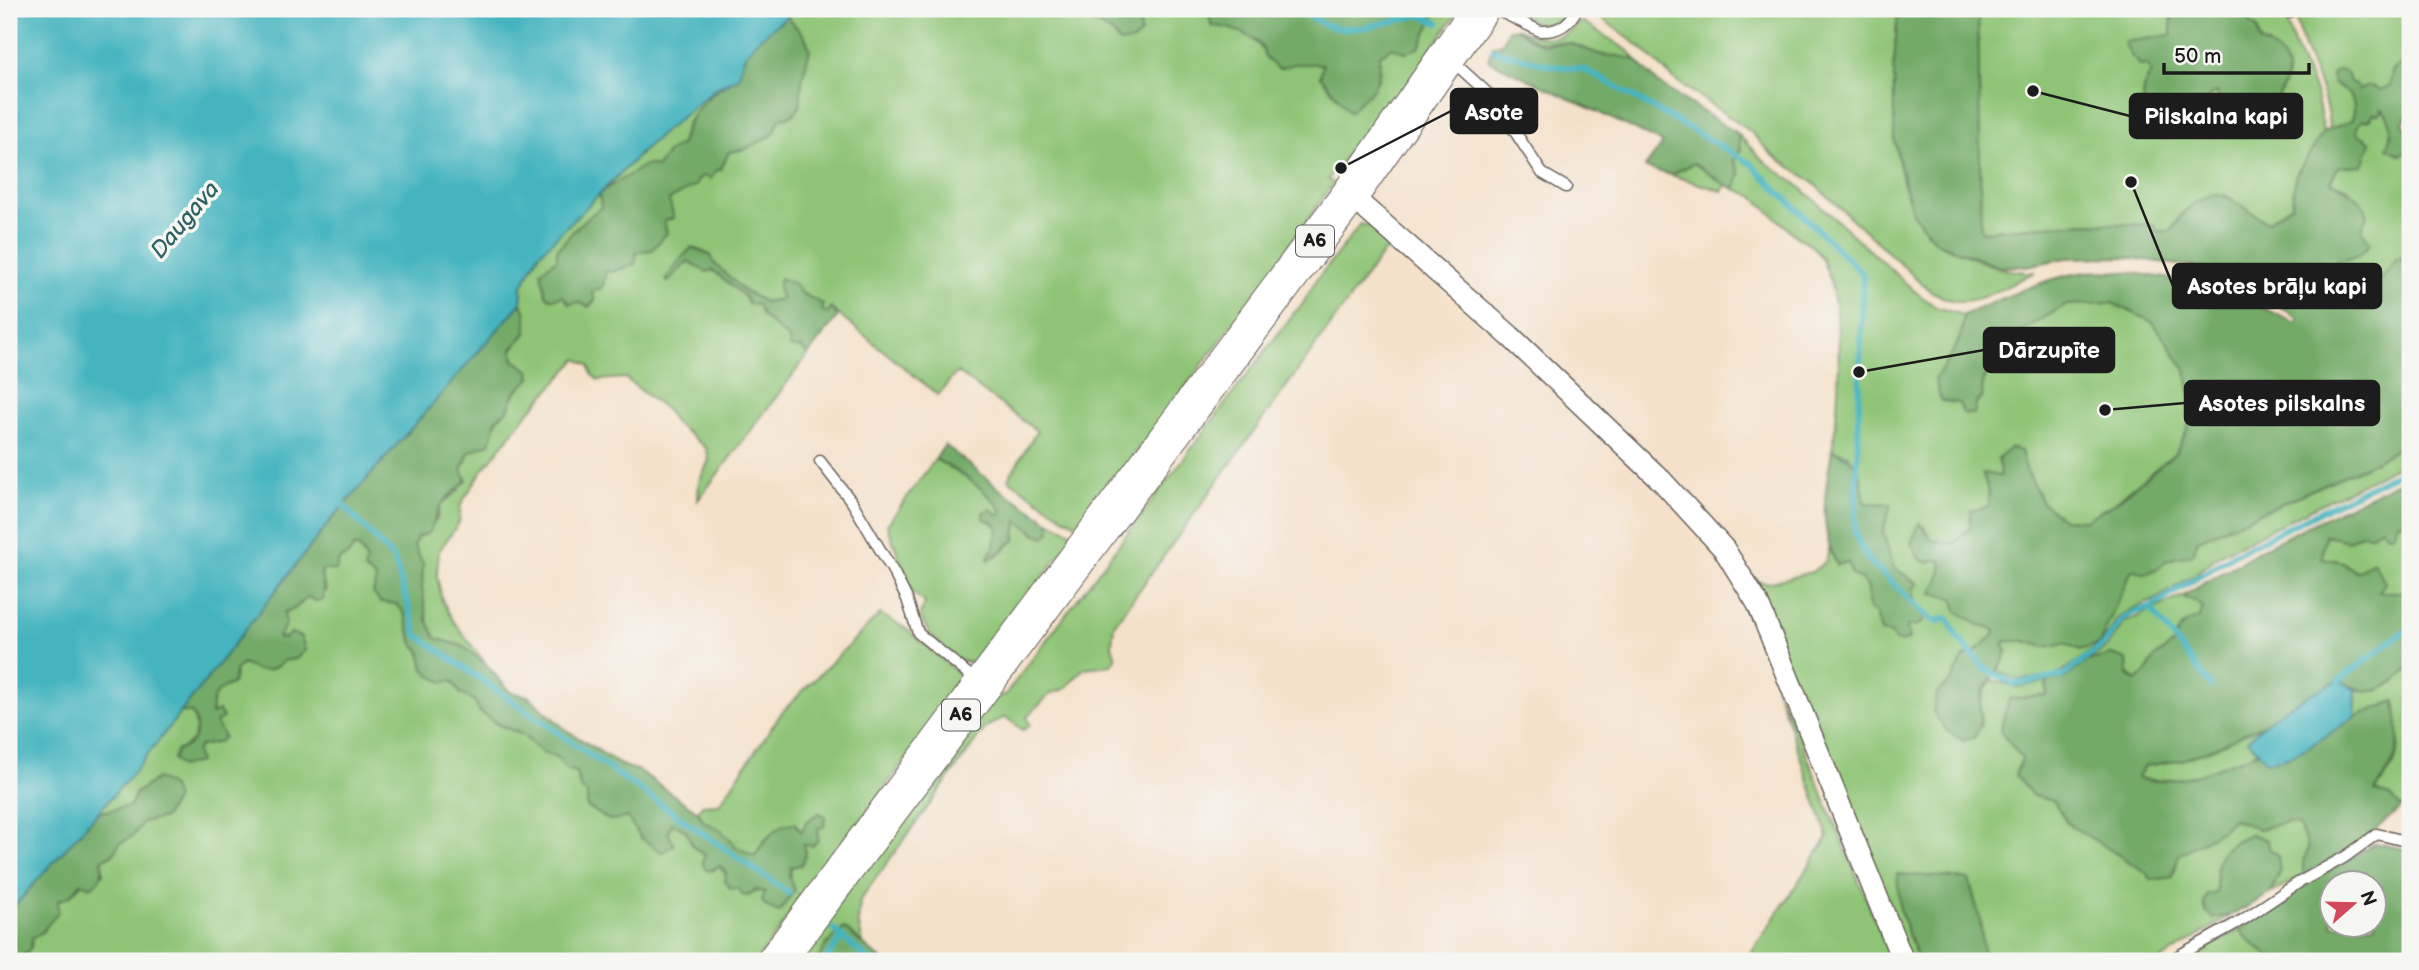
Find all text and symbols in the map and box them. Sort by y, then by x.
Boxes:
scale bar [2164,32,2309,76]
text: 50 m [2174,44,2221,69]
callout: Asote [1451,89,1537,133]
callout: Pilskalna kapi [2130,94,2302,138]
text: Asote [1464,99,1523,127]
text: Pilskalna kapi [2144,103,2288,131]
water label: Daugava [145,176,225,264]
road number: A6 [1296,226,1334,256]
callout: Asotes brāļu kapi [2173,264,2381,308]
text: Asotes brāļu kapi [2186,273,2367,301]
callout: Dārzupīte [1984,328,2114,372]
text: Dārzupīte [1998,337,2100,365]
callout: Asotes pilskalns [2185,381,2379,425]
text: Asotes pilskalns [2198,390,2365,418]
road number: A6 [942,700,980,730]
north arrow [2318,869,2388,939]
text: N [2354,888,2381,909]

